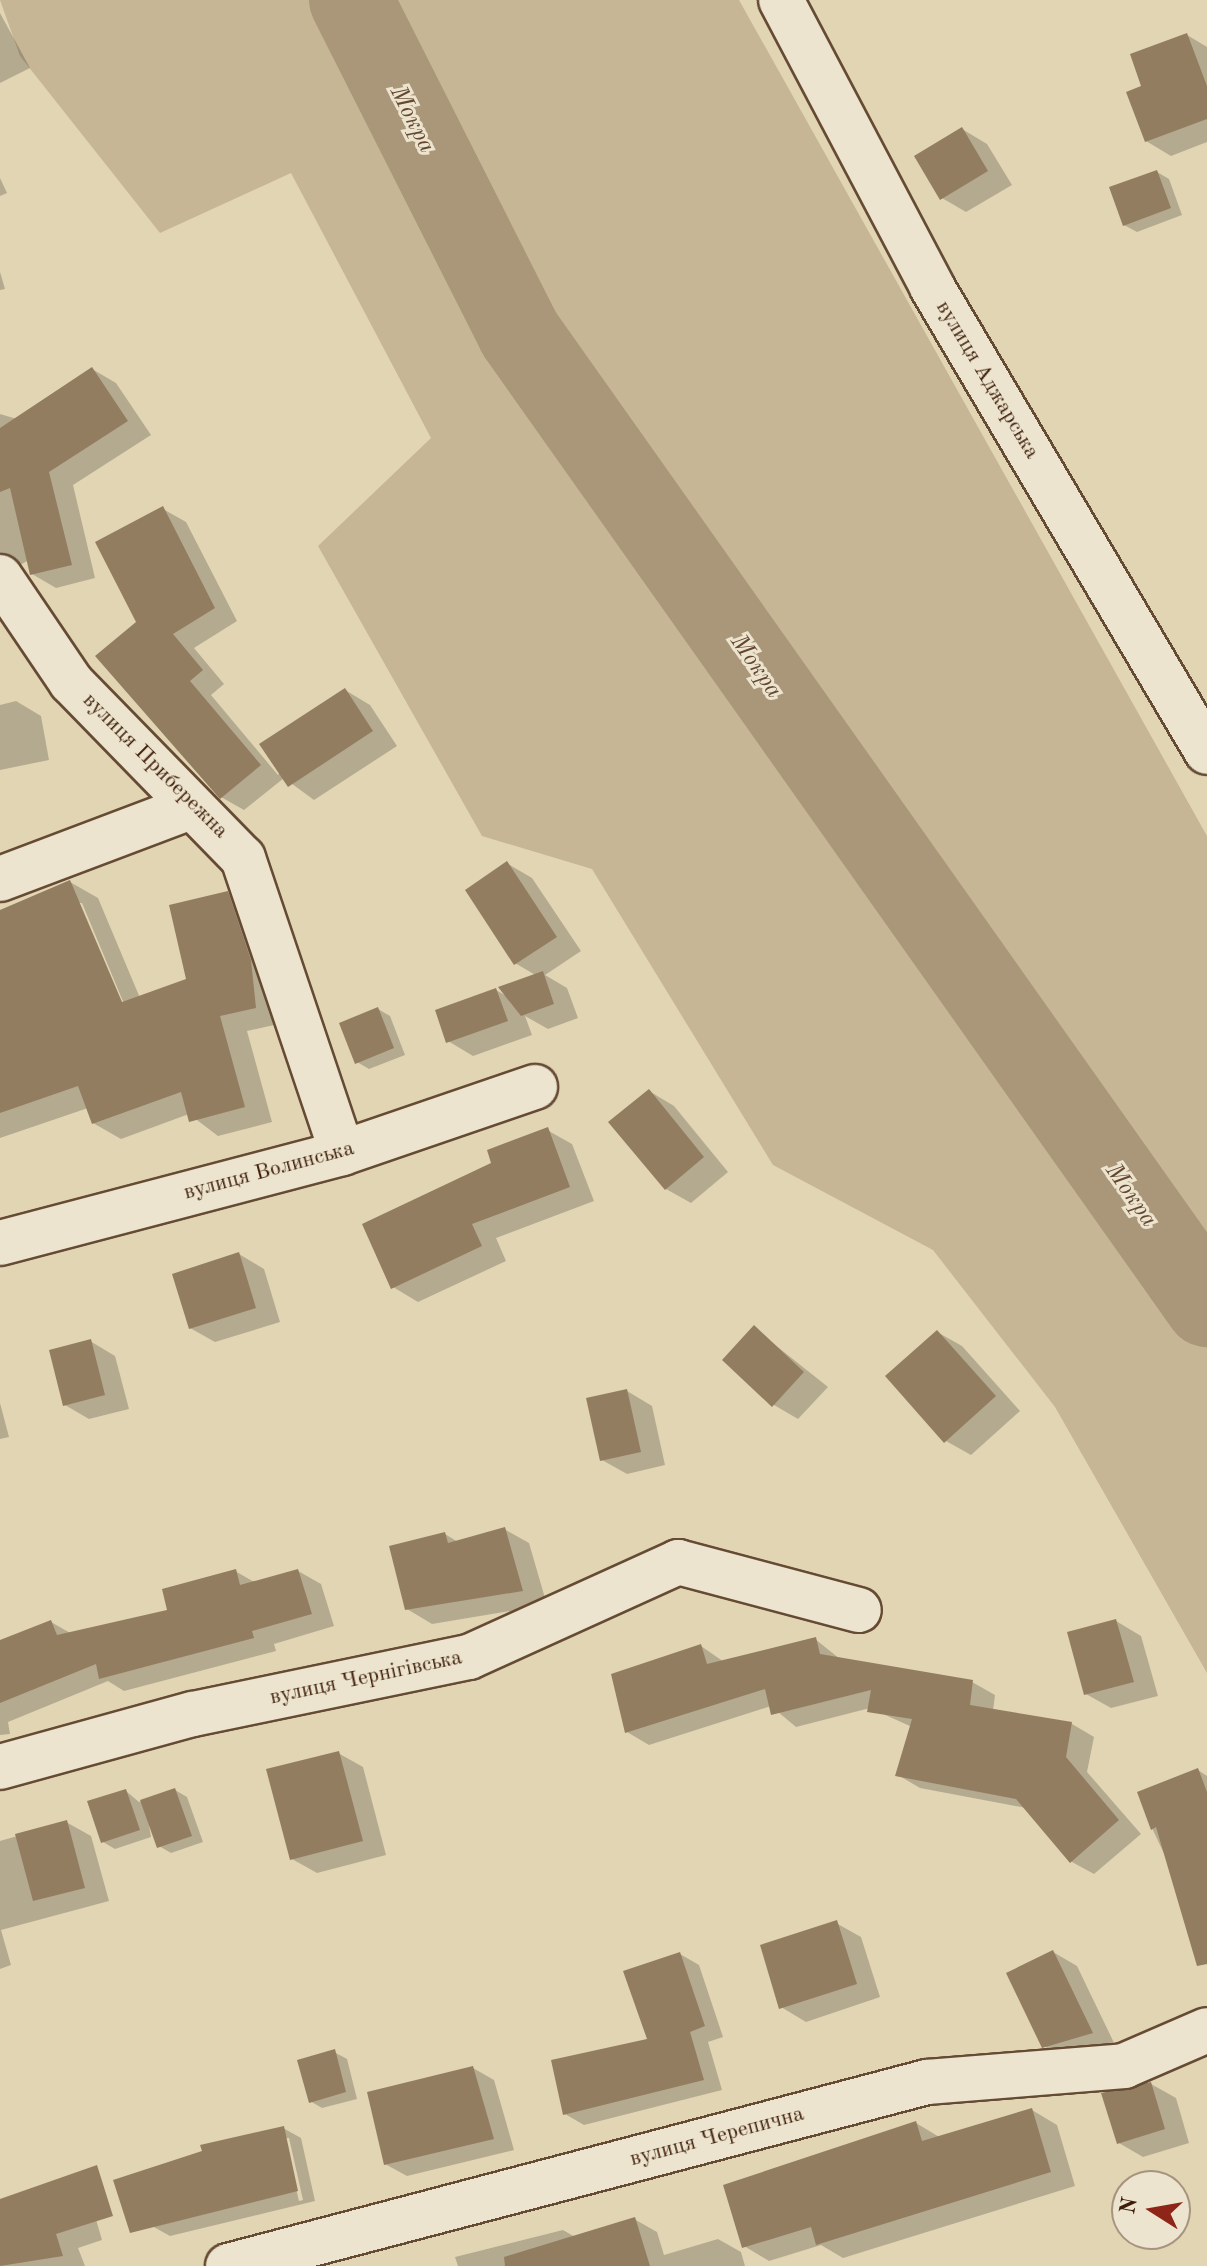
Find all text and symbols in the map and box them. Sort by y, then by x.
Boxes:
water label: Мокра [382,82,440,158]
street label: вулиця Аджарська [929,296,1045,464]
water label: Мокра [723,629,787,705]
street label: вулиця Прибережна [77,688,233,844]
street label: вулиця Волинська [181,1136,357,1206]
water label: Мокра [1098,1158,1162,1234]
street label: вулиця Чернігівська [267,1645,465,1711]
street label: вулиця Черепична [627,2101,807,2173]
north arrow [1111,2170,1191,2250]
text: N [1117,2195,1142,2216]

